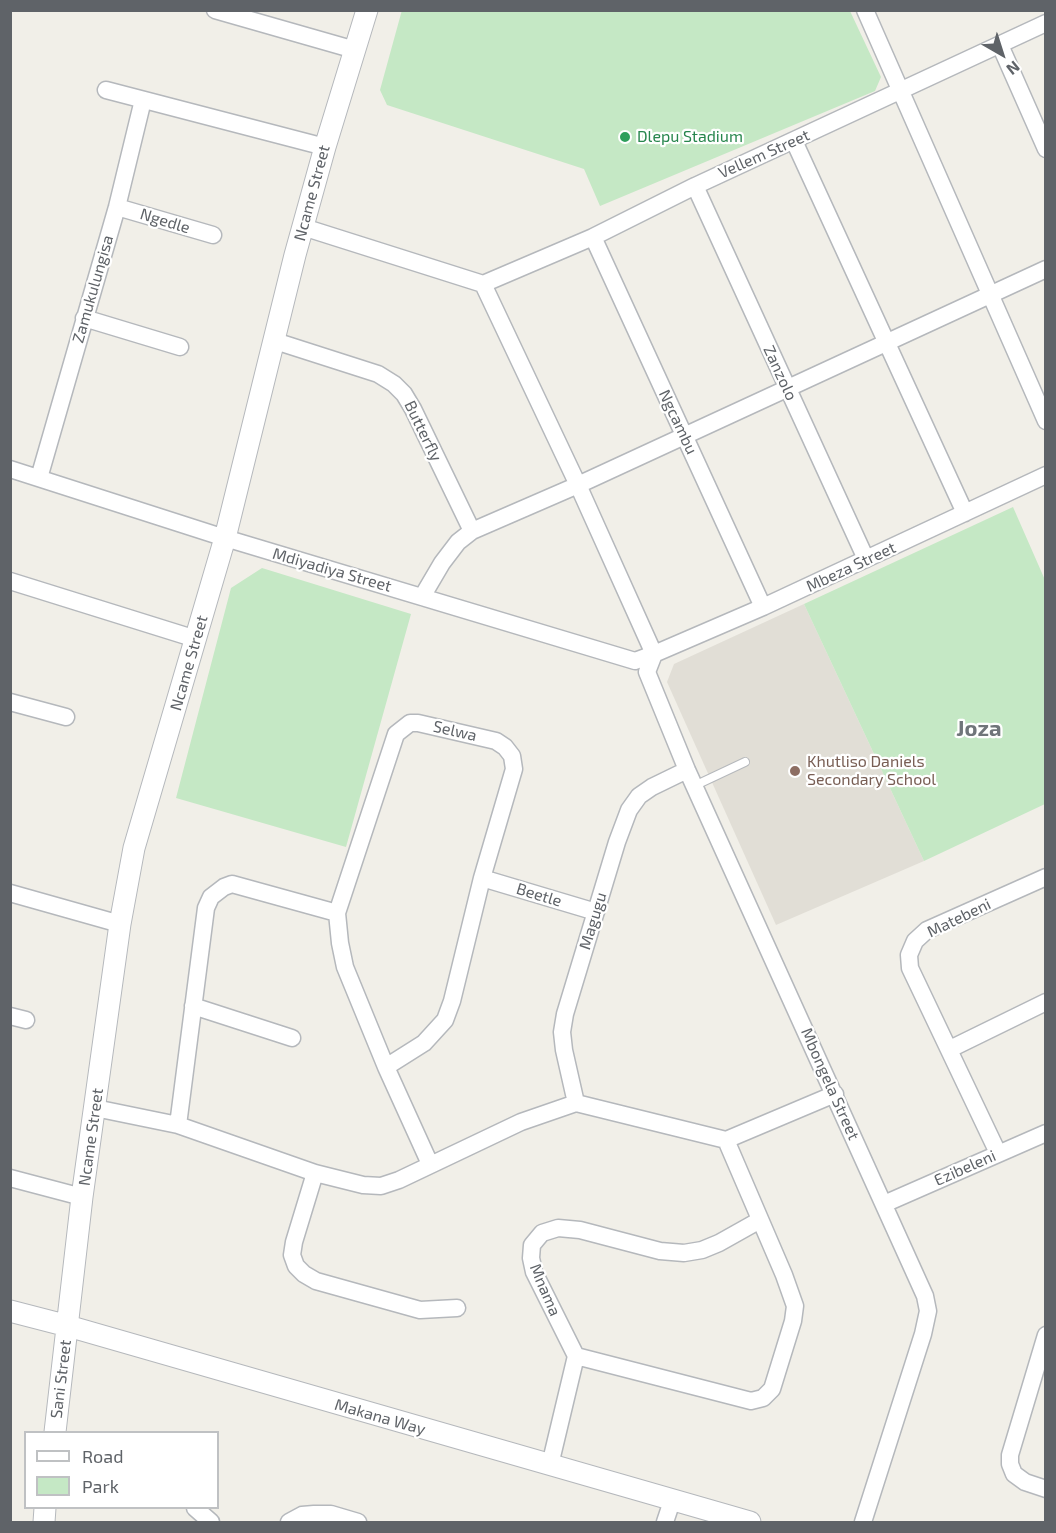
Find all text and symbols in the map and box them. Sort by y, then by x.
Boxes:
north arrow [972,24,1032,84]
text: N [1003,57,1024,79]
street label: Vellem Street [715,125,813,183]
place label: Dlepu Stadium [637,127,743,147]
marker: Dlepu Stadium [618,130,632,144]
street label: Ncame Street [290,143,334,243]
street label: Ngedle [138,204,192,238]
street label: Zamukulungisa [68,233,118,345]
street label: Zanzolo [759,343,801,403]
street label: Ngcambu [655,387,701,457]
street label: Butterfly [400,398,446,464]
street label: Mbeza Street [803,538,899,596]
street label: Mdiyadiya Street [270,544,394,596]
street label: Ncame Street [166,613,212,713]
district label: Joza [956,716,1002,742]
street label: Selwa [431,717,479,745]
place label: Khutliso Daniels Secondary School [807,752,936,790]
marker: Khutliso Daniels Secondary School [788,764,802,778]
street label: Beetle [514,879,564,911]
street label: Magugu [575,890,611,952]
street label: Matebeni [924,894,994,942]
street label: Mbongela Street [797,1025,863,1143]
street label: Ncame Street [75,1087,107,1187]
street label: Ezibeleni [931,1146,999,1190]
street label: Mnama [525,1261,565,1319]
street label: Sani Street [47,1339,75,1419]
street label: Makana Way [332,1395,428,1439]
legend [24,1431,219,1509]
text: Road [82,1445,123,1467]
text: Park [82,1475,119,1497]

